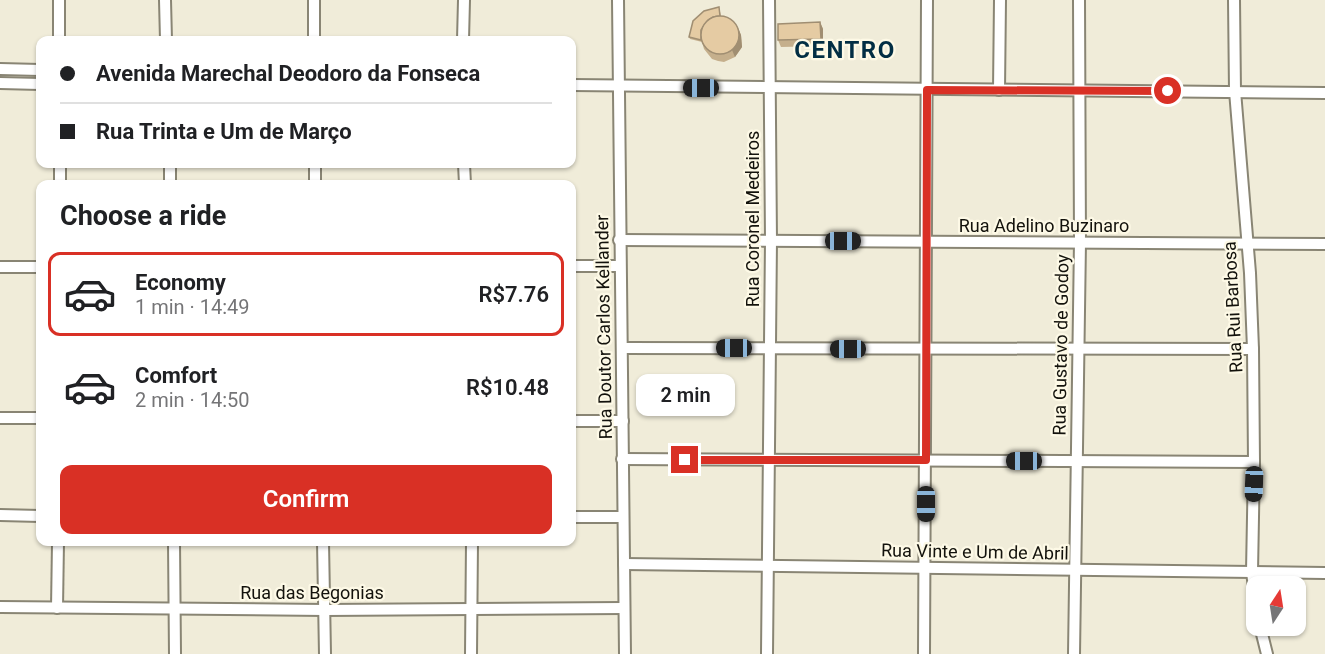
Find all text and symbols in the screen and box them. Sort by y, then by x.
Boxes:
district label: CENTRO [794,36,896,64]
text: Avenida Marechal Deodoro da Fonseca [96,61,480,86]
route start [1154,77,1181,104]
car [683,79,719,97]
text: Rua Trinta e Um de Março [96,119,352,144]
street label: Rua Coronel Medeiros [742,131,763,307]
text: Choose a ride [60,200,226,232]
street label: Rua Doutor Carlos Kellander [591,214,616,440]
street label: Rua Adelino Buzinaro [959,215,1129,236]
car [825,232,861,250]
street label: Rua Rui Barbosa [1219,241,1246,373]
street label: Rua Gustavo de Godoy [1048,254,1073,436]
icon: car [63,267,117,321]
text: Economy [135,270,226,295]
text: R$7.76 [478,282,549,307]
text: 1 min · 14:49 [135,295,250,319]
car [716,339,752,357]
car [830,340,866,358]
icon: car [63,360,117,414]
text: Comfort [135,363,217,388]
callout: 2 min [636,373,734,415]
text: R$10.48 [466,375,549,400]
text: 2 min [660,383,711,407]
text: 2 min · 14:50 [135,388,250,412]
route end [671,446,698,473]
car [1006,452,1042,470]
button: Confirm [60,465,552,534]
car [1244,466,1264,502]
car [917,486,935,522]
street label: Rua Vinte e Um de Abril [881,539,1069,564]
north arrow [1246,576,1306,636]
map controls [1246,576,1306,636]
street label: Rua das Begonias [240,582,384,603]

